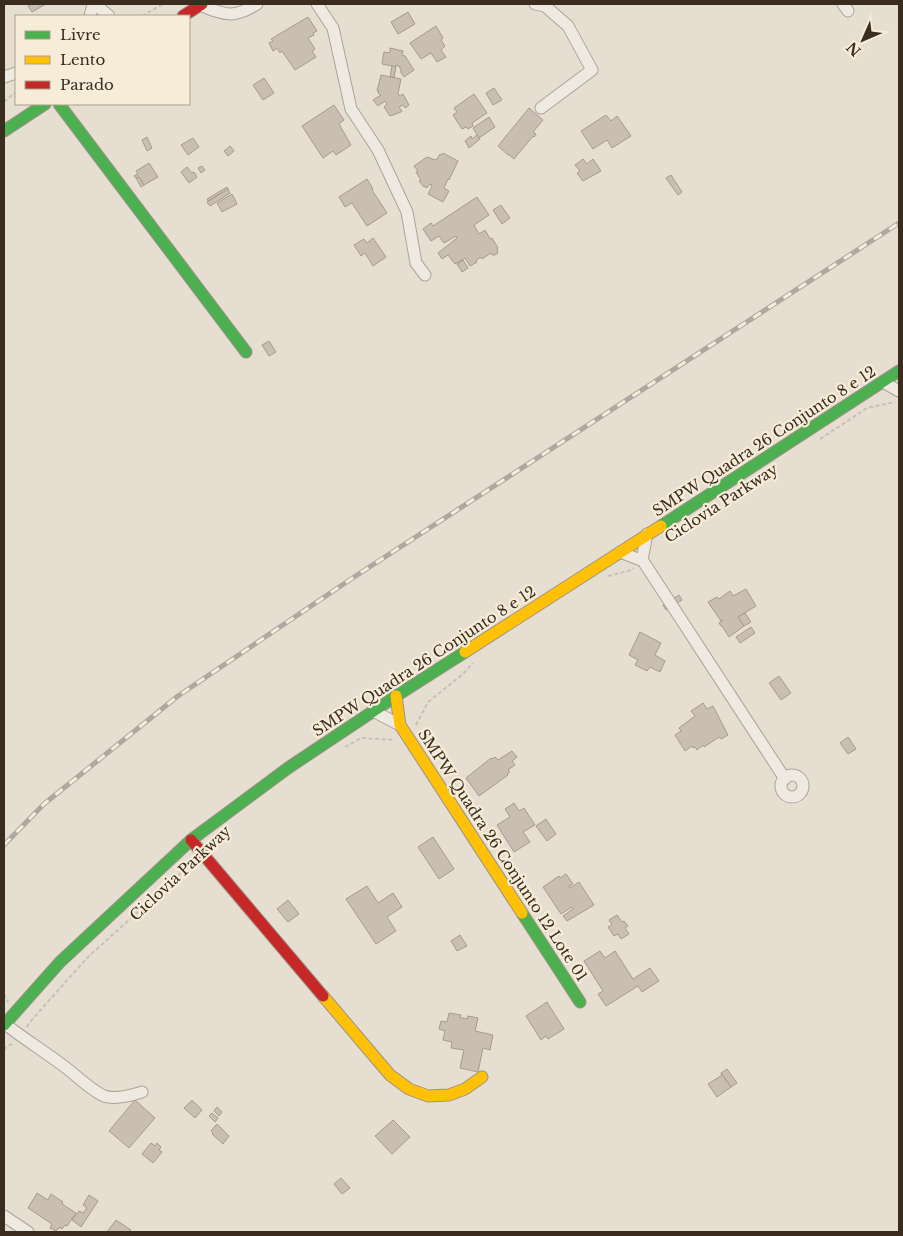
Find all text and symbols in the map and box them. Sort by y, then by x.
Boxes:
legend [15,15,190,105]
north arrow [838,15,888,65]
text: Livre [60,25,101,44]
text: N [843,38,865,60]
text: Lento [60,50,106,69]
text: Parado [60,75,114,94]
street label: SMPW Quadra 26 Conjunto 8 e 12 [649,362,879,520]
street label: Ciclovia Parkway [661,459,782,547]
street label: SMPW Quadra 26 Conjunto 8 e 12 [309,582,539,740]
street label: SMPW Quadra 26 Conjunto 12 Lote 01 [414,725,592,985]
street label: Ciclovia Parkway [125,821,235,925]

